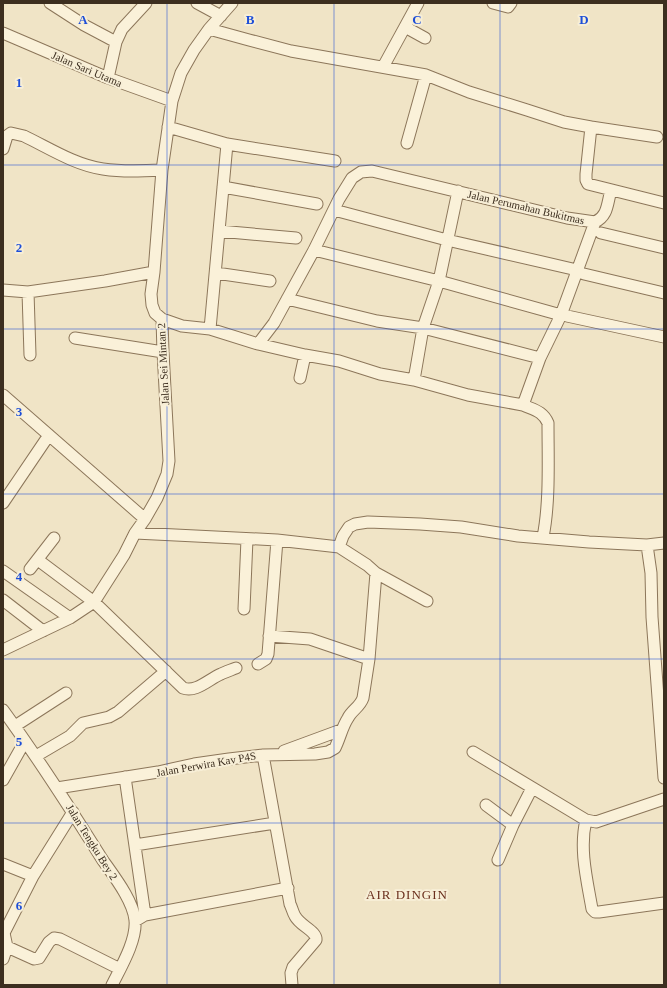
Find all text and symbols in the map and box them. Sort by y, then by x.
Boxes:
text: A [78,12,88,27]
text: B [246,12,255,27]
text: C [412,12,422,27]
text: D [579,12,589,27]
street label: Jalan Sari Utama [50,49,124,89]
text: 1 [16,75,22,90]
street label: Jalan Perumahan Bukitmas [466,188,586,226]
text: 2 [16,240,22,255]
street label: Jalan Sei Mintan 2 [155,323,171,405]
text: 3 [16,404,23,419]
text: 4 [16,569,23,584]
text: 5 [16,734,23,749]
street label: Jalan Perwira Kav P4S [155,749,257,779]
street label: Jalan Tengku Bey 2 [64,802,120,882]
district label: AIR DINGIN [366,887,448,902]
text: 6 [16,898,23,913]

